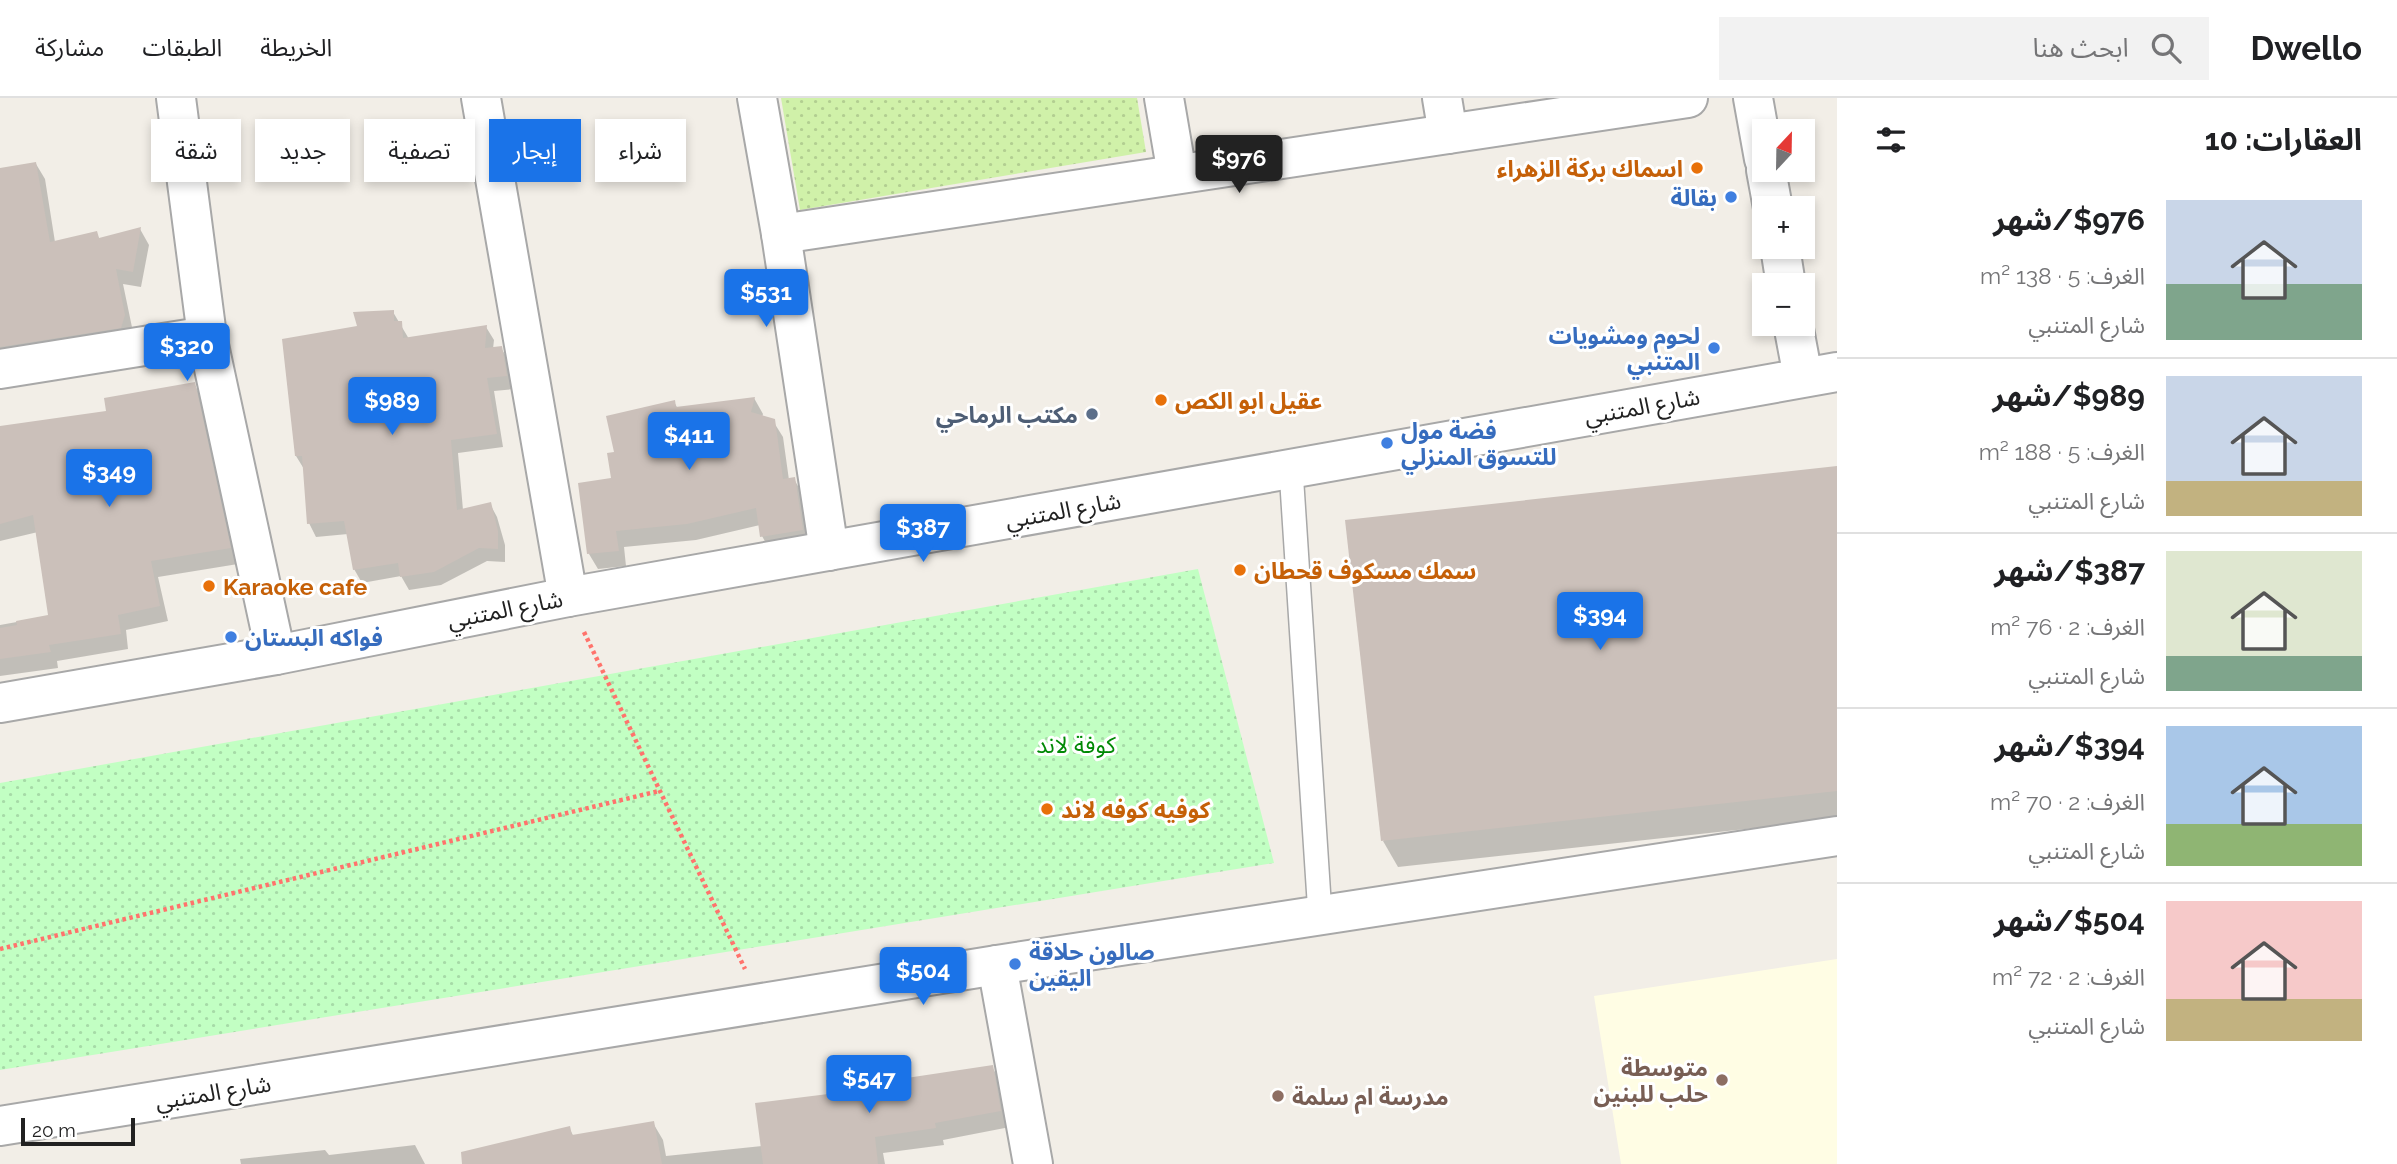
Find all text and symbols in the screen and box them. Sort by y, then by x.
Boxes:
search box [1719,17,2209,80]
icon: search [2147,29,2185,67]
text: Dwello [2251,29,2362,68]
text: مشاركة [35,33,104,62]
text: الطبقات [142,33,222,62]
text: الخريطة [260,33,332,62]
text: ابحث هنا [2032,33,2129,63]
chip: شقة [151,119,241,182]
chip: جديد [255,119,350,182]
chip: تصفية [364,119,475,182]
chip: إيجار [489,119,581,182]
chip: شراء [595,119,686,182]
north arrow [1752,119,1815,182]
map controls [1752,119,1815,336]
icon: filters [1872,121,1910,159]
text: العقارات: 10 [2205,122,2362,157]
pin: $976 [1198,136,1280,195]
text: $976 [1212,144,1267,171]
place label: اسماك بركة الزهراء [1497,155,1683,183]
marker: اسماك بركة الزهراء [1689,160,1705,176]
place label: بقالة [1671,184,1717,211]
marker: بقالة [1723,189,1739,205]
button: + [1752,196,1815,259]
text: $976/شهر [1993,202,2145,237]
icon: home [2222,228,2306,312]
text: الغرف: 5 · 138 m² [1980,262,2145,289]
pin: $531 [725,270,807,329]
button: − [1752,273,1815,336]
text: $531 [740,278,792,305]
text: شارع المتنبي [2028,311,2145,338]
place label: لحوم ومشويات المتنبي [1548,322,1700,380]
pin: $320 [146,324,228,383]
text: $320 [160,332,214,359]
marker: لحوم ومشويات المتنبي [1706,340,1722,356]
pin: $989 [351,378,433,437]
text: $989/شهر [1992,378,2145,413]
street label: شارع المتنبي [1582,383,1703,434]
text: $989 [364,386,420,413]
place label: عقيل ابو الكص [1175,387,1322,415]
marker: عقيل ابو الكص [1153,392,1169,408]
place label: مكتب الرماحي [936,401,1078,433]
icon: home [2222,404,2306,488]
marker: مكتب الرماحي [1084,406,1100,422]
pin: $411 [648,412,730,472]
place label: فضة مول للتسوق المنزلي [1401,417,1557,475]
text: $411 [664,421,714,448]
marker: فضة مول للتسوق المنزلي [1379,435,1395,451]
text: الغرف: 5 · 188 m² [1979,438,2145,465]
pin: $349 [68,450,150,509]
text: $349 [82,458,136,485]
street label: شارع المتنبي [1003,487,1124,538]
text: شارع المتنبي [2028,487,2145,514]
pin: $387 [882,504,964,564]
text: $387 [896,513,950,540]
text: $387/شهر [1994,553,2145,588]
place label: سمك مسكوف قحطان [1254,557,1476,584]
marker: سمك مسكوف قحطان [1232,562,1248,578]
place label: Karaoke cafe [223,573,367,600]
marker: Karaoke cafe [201,578,217,594]
icon: home [2222,579,2306,663]
street label: شارع المتنبي [445,585,566,638]
pin: $394 [1559,592,1641,652]
text: $394 [1573,601,1627,628]
text: الغرف: 2 · 76 m² [1990,613,2145,640]
place label: فواكه البستان [245,624,383,651]
marker: فواكه البستان [223,629,239,645]
text: شارع المتنبي [2028,662,2145,689]
text: $394/شهر [1995,728,2145,763]
park label: كوفة لاند [1036,731,1116,759]
icon: home [2222,754,2306,838]
text: الغرف: 2 · 70 m² [1990,788,2145,815]
place label: كوفيه كوفه لاند [1061,796,1211,823]
marker: كوفيه كوفه لاند [1039,801,1055,817]
text: شارع المتنبي [2028,837,2145,864]
text: $504/شهر [1994,903,2145,938]
icon: home [2222,929,2306,1013]
place label: صالون حلاقة اليقين [1029,938,1155,992]
pin: $504 [882,948,964,1007]
text: $504 [896,956,950,983]
marker: صالون حلاقة اليقين [1007,956,1023,972]
text: الغرف: 2 · 72 m² [1992,963,2145,990]
text: شارع المتنبي [2028,1012,2145,1039]
place label: متوسطة حلب للبنين [1594,1054,1708,1108]
pin: $547 [828,1056,910,1115]
text: $547 [842,1064,896,1091]
street label: شارع المتنبي [153,1070,273,1119]
marker: متوسطة حلب للبنين [1714,1072,1730,1088]
place label: مدرسة ام سلمة [1292,1083,1449,1115]
marker: مدرسة ام سلمة [1270,1088,1286,1104]
scale bar [21,1115,135,1147]
text: 20 m [32,1119,76,1141]

